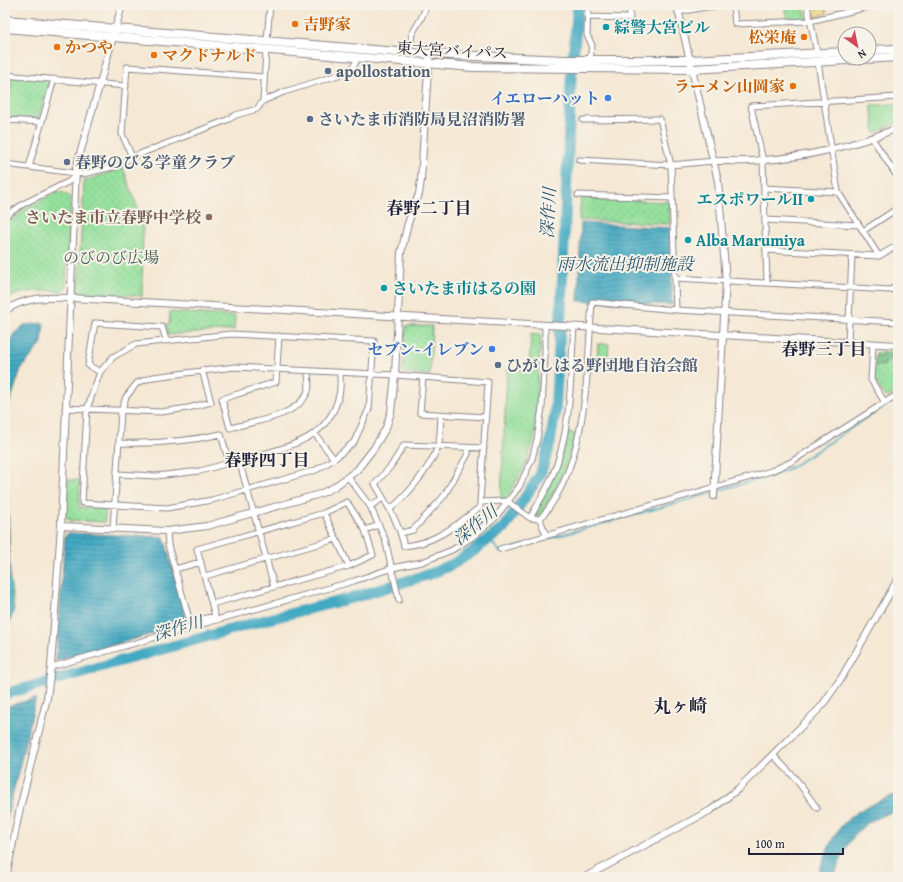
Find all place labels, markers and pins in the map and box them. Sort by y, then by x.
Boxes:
place label: 吉野家 [303,12,351,36]
place label: 綜警大宮ビル [614,15,710,39]
marker: 吉野家 [290,19,300,29]
marker: 綜警大宮ビル [601,22,611,32]
place label: 松栄庵 [748,25,796,49]
marker: 松栄庵 [799,32,809,42]
place label: かつや [65,35,113,59]
marker: かつや [52,42,62,52]
place label: マクドナルド [162,43,257,67]
marker: マクドナルド [149,50,159,60]
place label: apollostation [336,59,431,83]
marker: apollostation [323,66,333,76]
place label: ラーメン山岡家 [674,74,785,98]
marker: ラーメン山岡家 [788,81,798,91]
place label: イエローハット [489,86,600,110]
marker: イエローハット [603,93,613,103]
place label: さいたま市消防局見沼消防署 [318,107,526,131]
marker: さいたま市消防局見沼消防署 [305,114,315,124]
place label: 春野のびる学童クラブ [75,150,235,174]
marker: 春野のびる学童クラブ [62,157,72,167]
place label: エスポワールⅡ [697,187,803,211]
marker: エスポワールⅡ [806,194,816,204]
place label: さいたま市立春野中学校 [25,205,202,229]
marker: さいたま市立春野中学校 [204,212,214,222]
place label: Alba Marumiya [696,228,806,252]
marker: Alba Marumiya [683,235,693,245]
place label: さいたま市はるの園 [392,276,536,300]
marker: さいたま市はるの園 [379,283,389,293]
place label: セブン-イレブン [367,337,484,361]
marker: セブン-イレブン [487,344,497,354]
place label: ひがしはる野団地自治会館 [506,353,698,377]
marker: ひがしはる野団地自治会館 [493,360,503,370]

